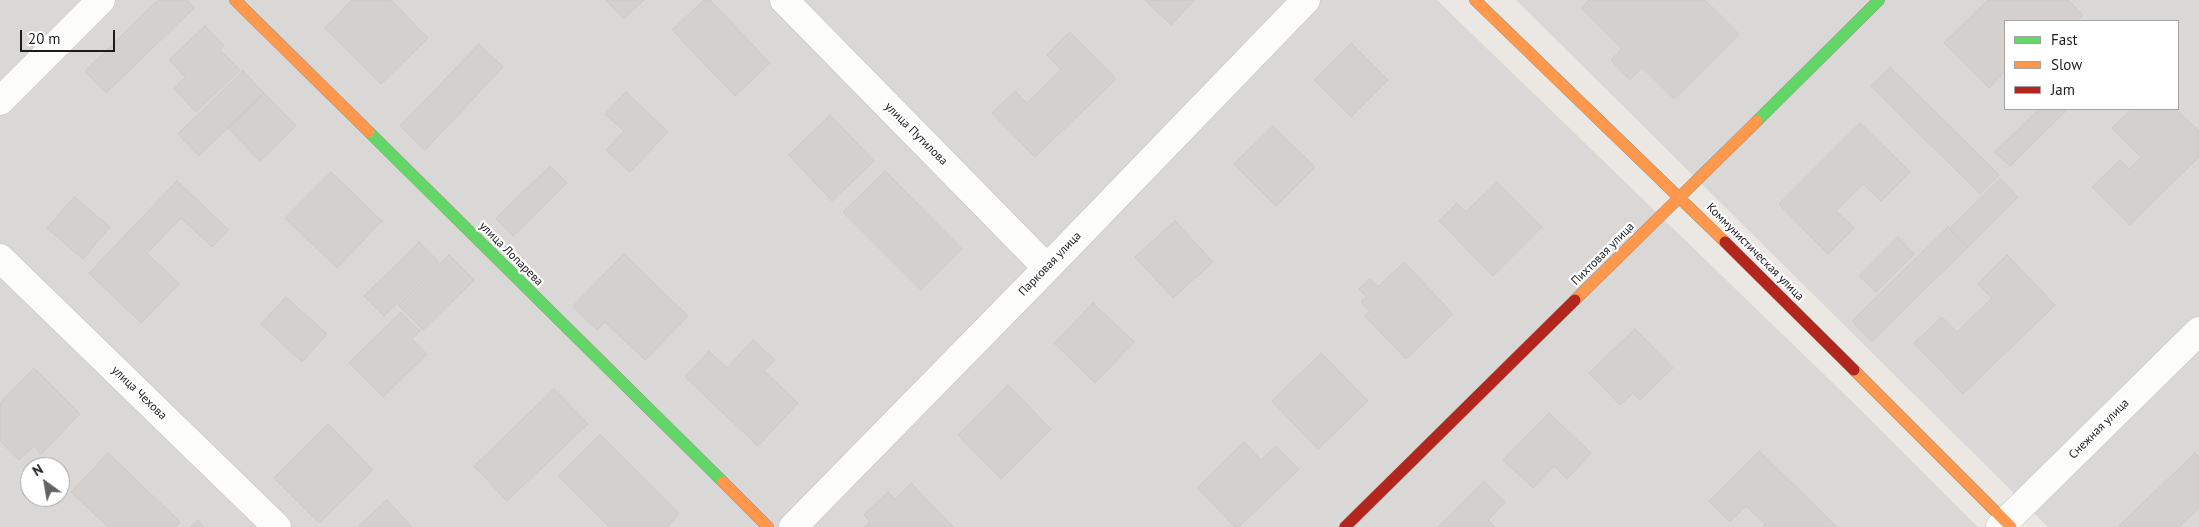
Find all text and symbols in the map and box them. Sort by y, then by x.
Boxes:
scale bar [22,20,118,52]
legend [2004,20,2179,110]
text: 20 m [28,29,61,48]
text: Fast [2051,30,2078,49]
text: Slow [2051,55,2082,74]
text: Jam [2051,80,2075,99]
street label: улица Путилова [882,100,950,168]
street label: Коммунистическая улица [1703,200,1807,304]
street label: улица Лопарева [476,219,546,289]
street label: Пихтовая улица [1569,220,1637,288]
street label: Парковая улица [1016,229,1084,299]
street label: улица Чехова [108,363,170,423]
street label: Снежная улица [2066,396,2132,462]
north arrow [20,457,70,507]
text: N [29,460,46,480]

